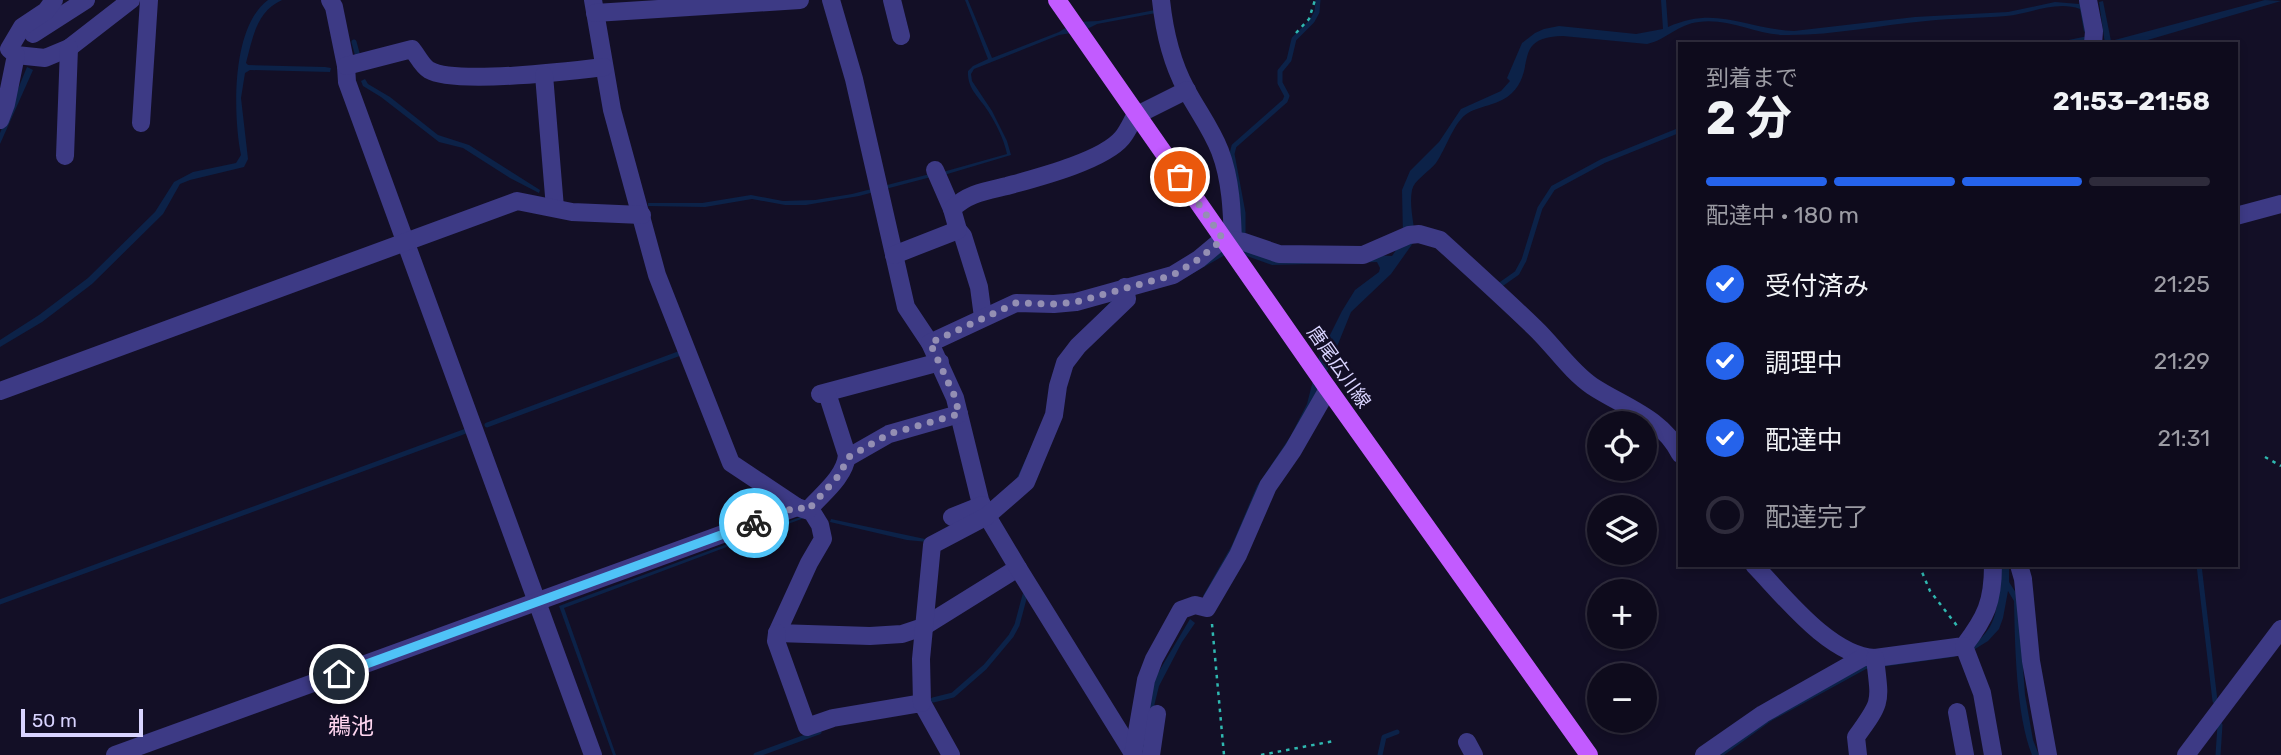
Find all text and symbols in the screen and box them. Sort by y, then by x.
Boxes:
text: 到着まで [1706,64,1798,92]
text: 21:53–21:58 [2053,86,2210,117]
text: 2 分 [1706,91,1792,146]
pin [1150,147,1210,207]
icon: bag [1161,158,1199,196]
text: 配達中 · 180 m [1706,201,1859,229]
icon: check [1706,265,1744,303]
text: 21:25 [2154,270,2210,298]
text: 受付済み [1765,271,1869,302]
street label: 唐尾広川線 [1302,321,1376,413]
icon: check [1706,342,1744,380]
text: 21:29 [2154,347,2210,375]
text: 調理中 [1765,348,1843,379]
map controls [1587,411,1657,733]
button: locate [1587,411,1657,481]
icon: check [1706,419,1744,457]
text: 21:31 [2158,424,2210,452]
text: 配達中 [1765,425,1843,456]
courier [719,488,789,558]
button: layers [1587,495,1657,565]
text: 配達完了 [1765,502,1869,533]
icon: bike [735,504,773,542]
button: + [1587,579,1657,649]
pin [309,644,369,704]
icon: home [320,655,358,693]
button: − [1587,663,1657,733]
scale bar [21,706,144,738]
text: 50 m [32,709,77,732]
district label: 鵜池 [328,712,374,740]

